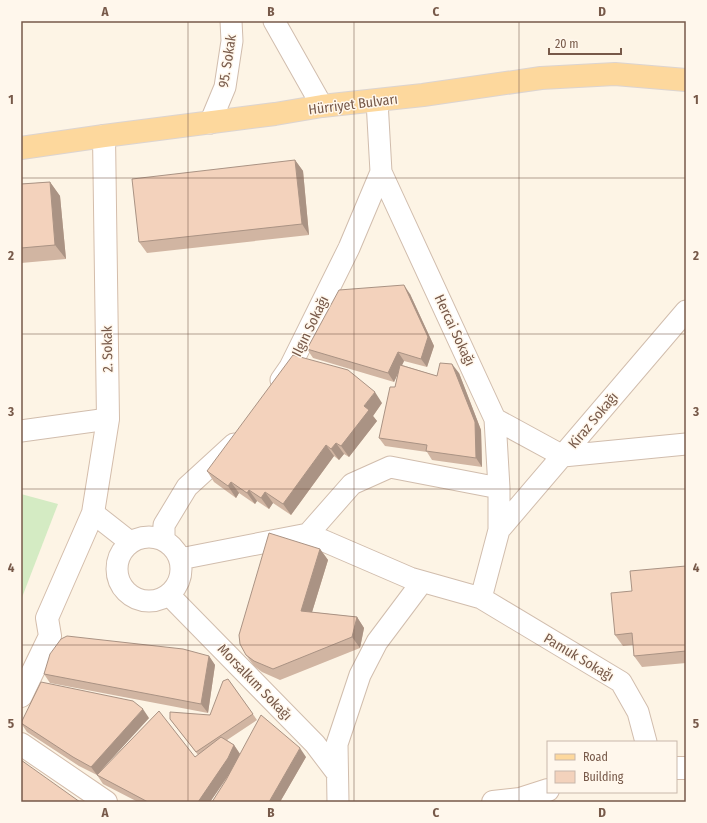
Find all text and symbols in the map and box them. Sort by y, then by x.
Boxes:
text: A [100,4,109,19]
text: B [267,4,275,19]
text: C [433,4,440,19]
text: D [598,4,606,19]
scale bar [549,30,621,56]
street label: 95. Sokak [215,33,240,89]
text: 20 m [555,37,579,51]
street label: Hürriyet Bulvarı [307,91,399,118]
text: 1 [8,92,14,107]
text: 1 [693,92,699,107]
text: 2 [7,248,14,263]
text: 2 [692,248,699,263]
street label: Hercai Sokağı [431,292,478,369]
street label: Ilgın Sokağı [288,293,332,359]
street label: 2. Sokak [99,325,116,372]
street label: Kiraz Sokağı [565,389,622,452]
text: 3 [7,404,14,419]
text: 3 [692,404,699,419]
text: 4 [8,560,15,575]
text: 4 [693,560,700,575]
street label: Pamuk Sokağı [541,630,617,685]
street label: Morsalkım Sokağı [214,641,295,724]
text: 5 [8,716,14,731]
text: 5 [693,716,699,731]
legend [547,741,677,793]
text: Road [583,750,608,764]
text: Building [583,770,624,784]
text: A [100,805,109,820]
text: B [267,805,275,820]
text: C [433,805,440,820]
text: D [598,805,606,820]

